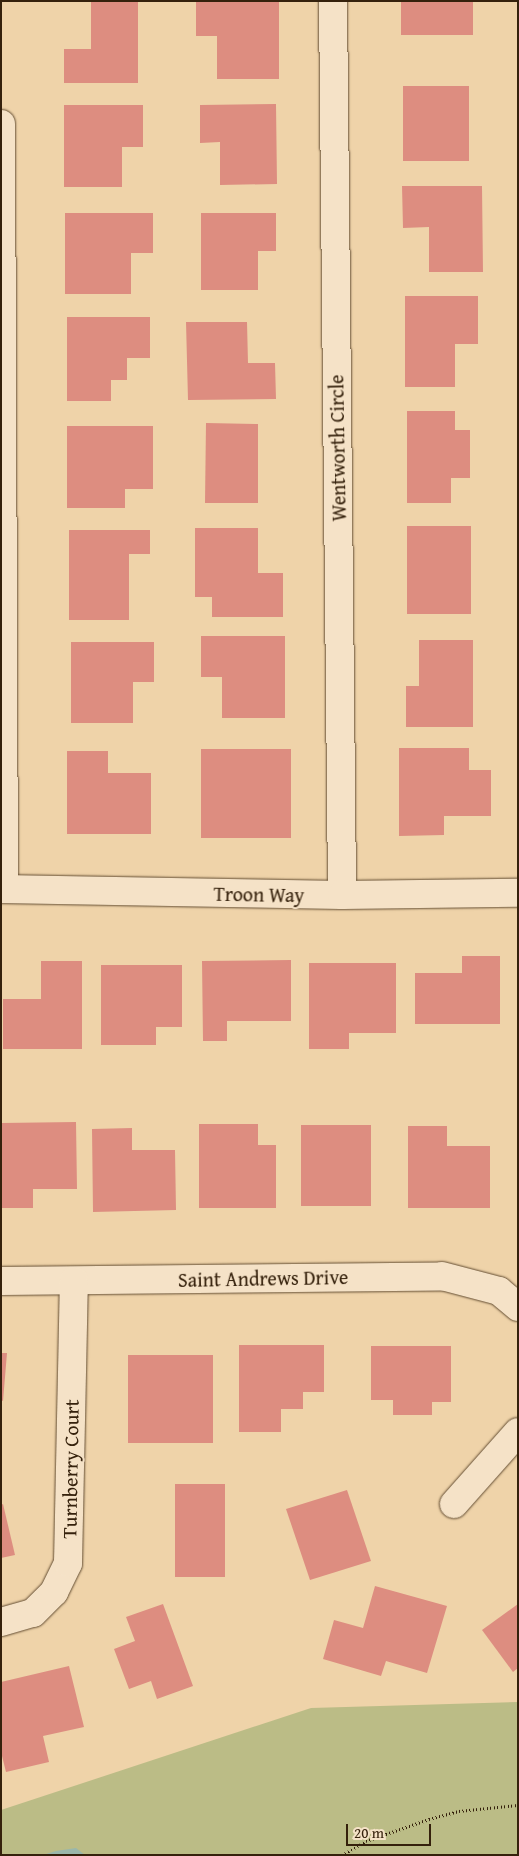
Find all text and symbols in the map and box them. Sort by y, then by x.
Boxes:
street label: Wentworth Circle [324,374,350,522]
street label: Troon Way [213,881,305,907]
street label: Saint Andrews Drive [178,1265,348,1291]
street label: Turnberry Court [57,1399,83,1539]
scale bar [349,1814,434,1846]
text: 20 m [354,1822,384,1843]

